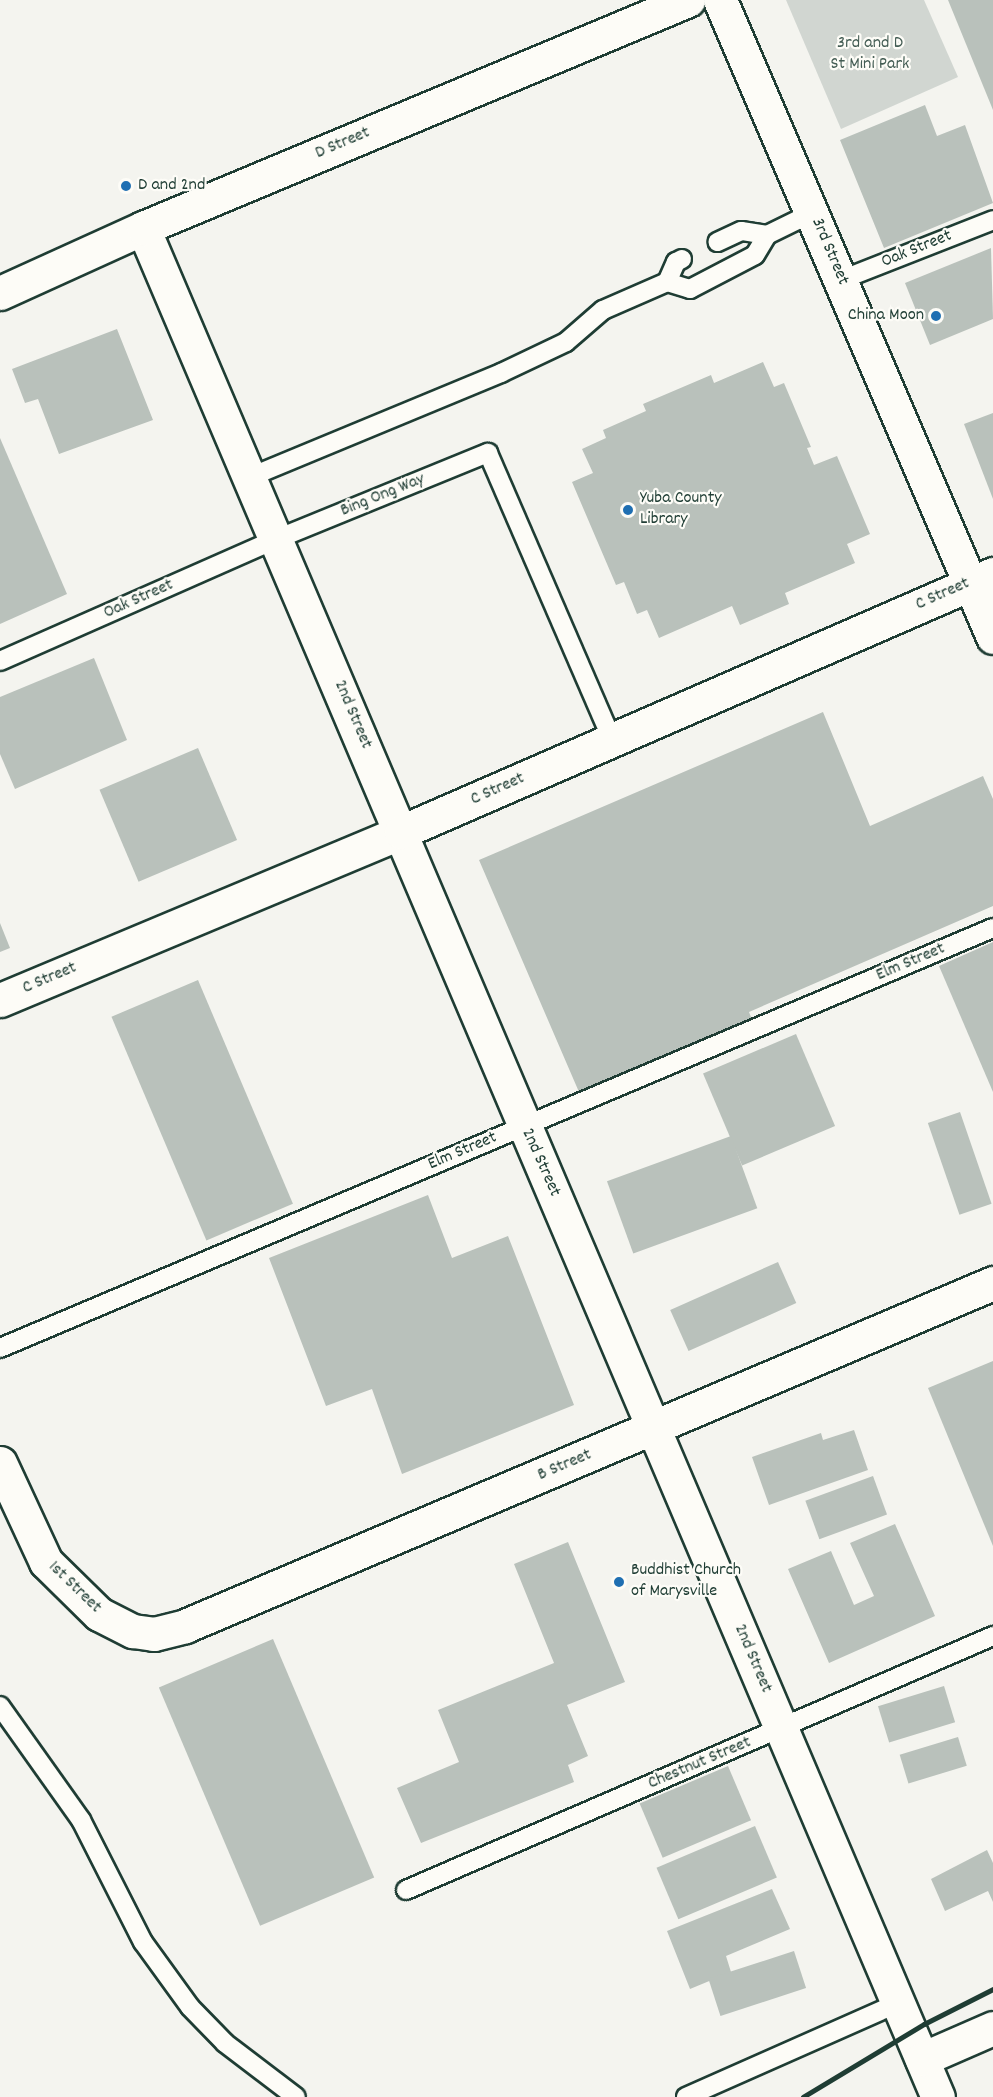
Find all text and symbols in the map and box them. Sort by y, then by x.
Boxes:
park label: 3rd and D St Mini Park [831,34,909,76]
street label: D Street [312,123,374,165]
place label: D and 2nd [138,175,205,197]
marker: D and 2nd [119,179,133,193]
street label: 3rd Street [805,215,853,289]
street label: Oak Street [879,226,955,274]
place label: China Moon [848,305,924,327]
marker: China Moon [929,309,943,323]
street label: Bing Ong Way [338,469,428,523]
place label: Yuba County Library [640,489,722,532]
marker: Yuba County Library [621,503,635,517]
street label: C Street [913,574,973,616]
street label: Oak Street [101,575,177,625]
street label: 2nd Street [328,677,376,753]
street label: C Street [468,769,528,811]
street label: Elm Street [873,939,949,987]
street label: C Street [20,958,80,1000]
street label: 2nd Street [515,1125,565,1201]
street label: Elm Street [425,1128,501,1176]
street label: B Street [535,1445,595,1487]
street label: 1st Street [43,1557,105,1619]
place label: Buddhist Church of Marysville [631,1561,741,1604]
marker: Buddhist Church of Marysville [612,1575,626,1589]
street label: 2nd Street [728,1621,776,1697]
street label: Chestnut Street [645,1733,755,1795]

